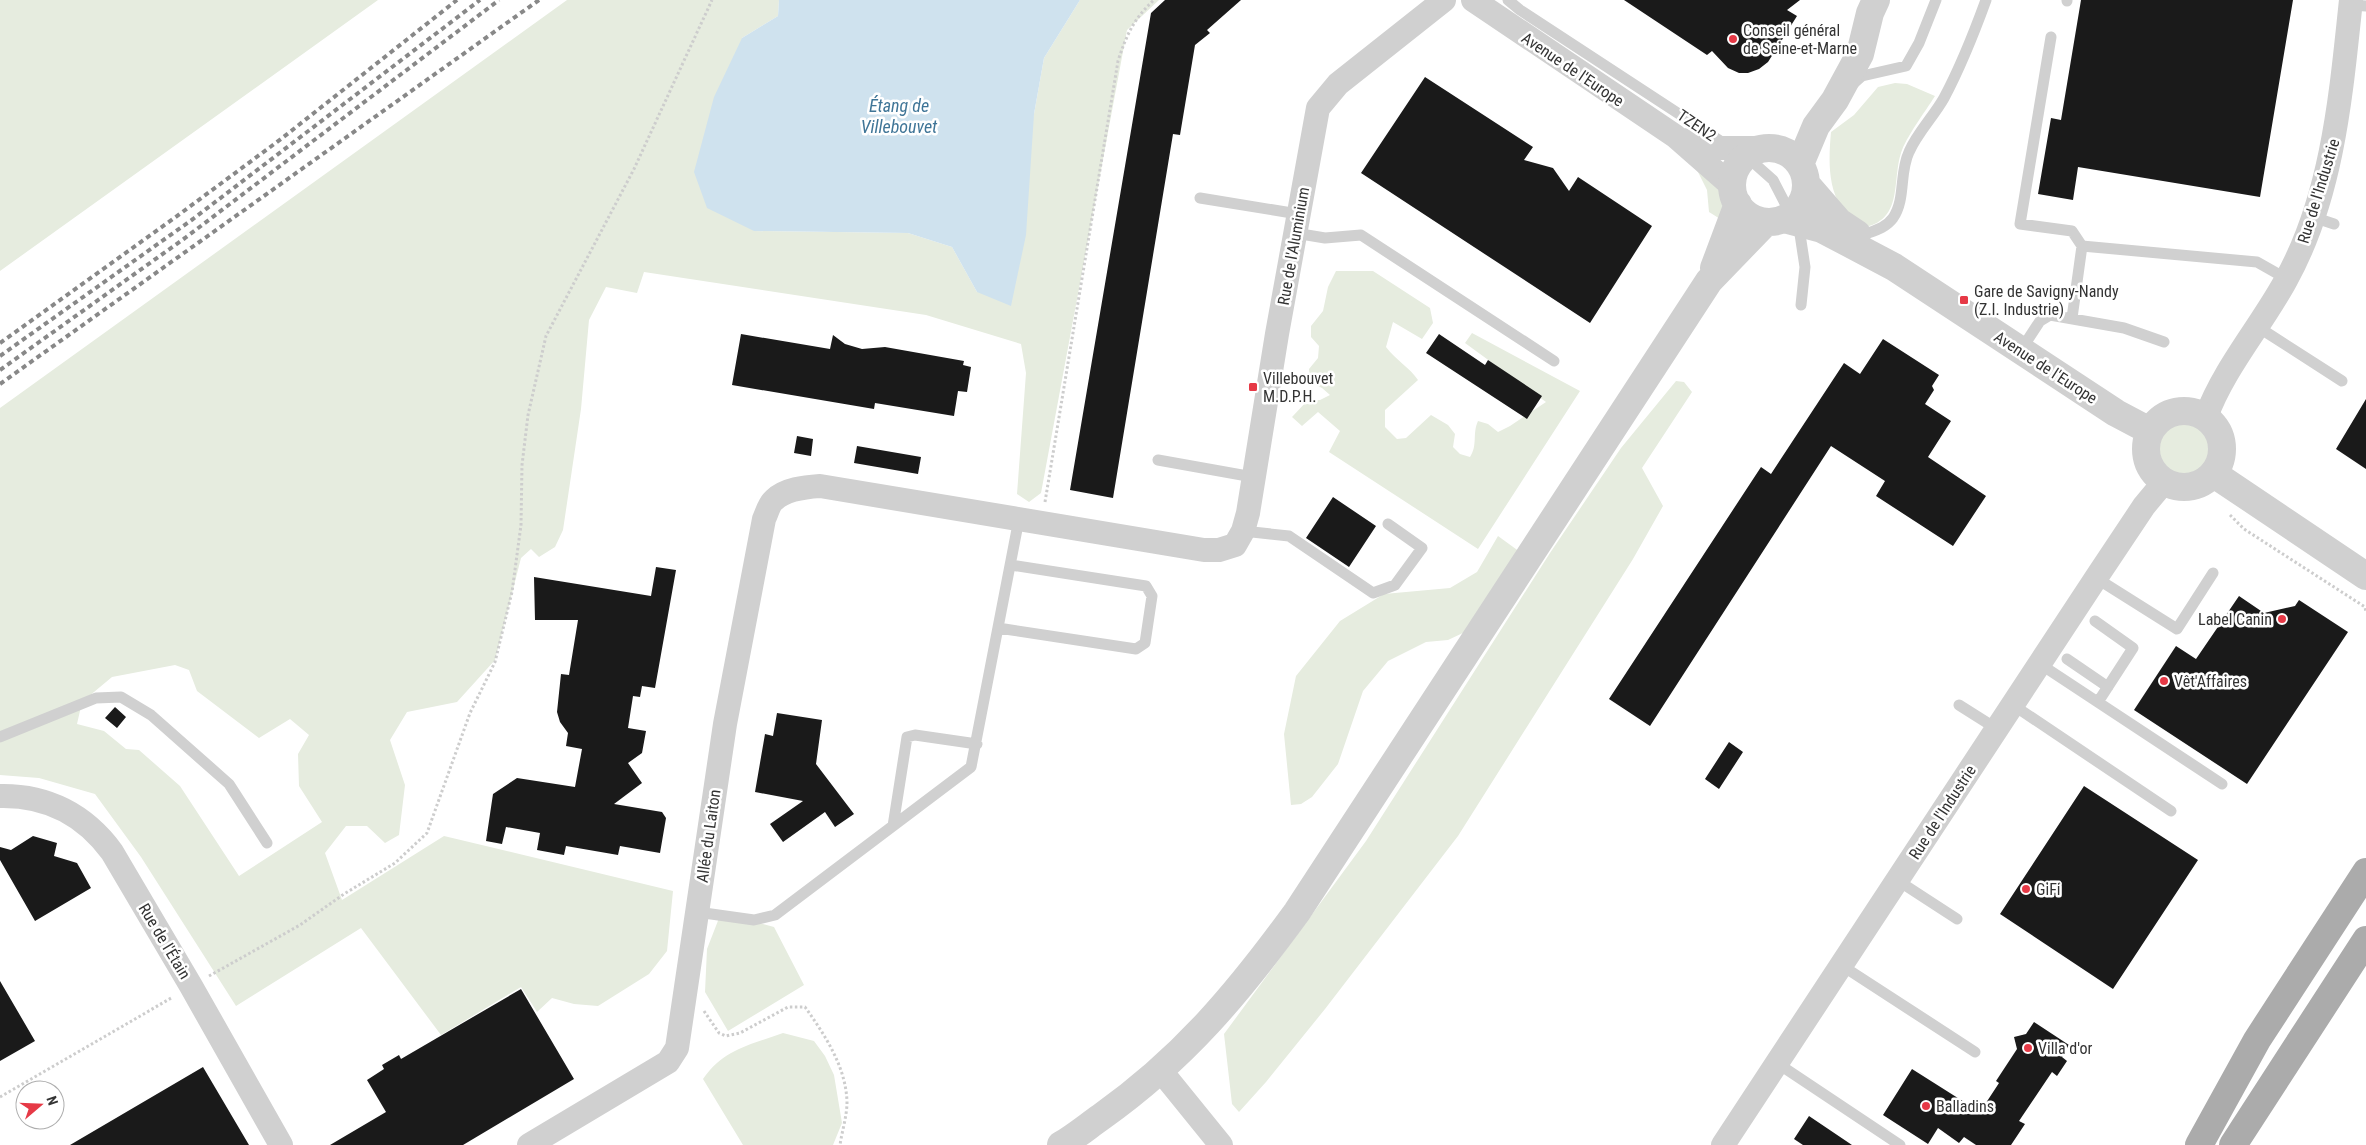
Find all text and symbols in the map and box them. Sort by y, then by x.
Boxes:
place label: Conseil général de Seine-et-Marne [1743,21,1857,58]
street label: Avenue de l'Europe [1518,28,1627,111]
marker: Conseil général de Seine-et-Marne [1727,33,1739,45]
water label: Étang de Villebouvet [861,95,938,137]
street label: TZEN2 [1674,106,1720,145]
street label: Rue de l'Industrie [2294,136,2343,246]
street label: Rue de l'Aluminium [1274,186,1313,307]
place label: Gare de Savigny-Nandy (Z.I. Industrie) [1974,282,2119,319]
marker: Gare de Savigny-Nandy (Z.I. Industrie) [1958,294,1970,306]
street label: Avenue de l'Europe [1991,327,2101,408]
place label: Villebouvet M.D.P.H. [1263,369,1333,406]
marker: Villebouvet M.D.P.H. [1247,381,1259,393]
place label: Label Canin [2198,610,2272,629]
marker: Label Canin [2276,613,2288,625]
place label: Vêt'Affaires [2174,672,2247,691]
marker: Vêt'Affaires [2158,675,2170,687]
street label: Rue de l'Industrie [1905,762,1980,863]
street label: Allée du Laiton [693,788,724,884]
place label: GiFi [2036,880,2061,899]
marker: GiFi [2020,883,2032,895]
street label: Rue de l'Étain [135,900,195,982]
place label: Villa d'or [2038,1039,2093,1058]
marker: Villa d'or [2022,1042,2034,1054]
north arrow [15,1080,65,1130]
text: N [43,1094,61,1107]
place label: Balladins [1936,1097,1994,1116]
marker: Balladins [1920,1100,1932,1112]

